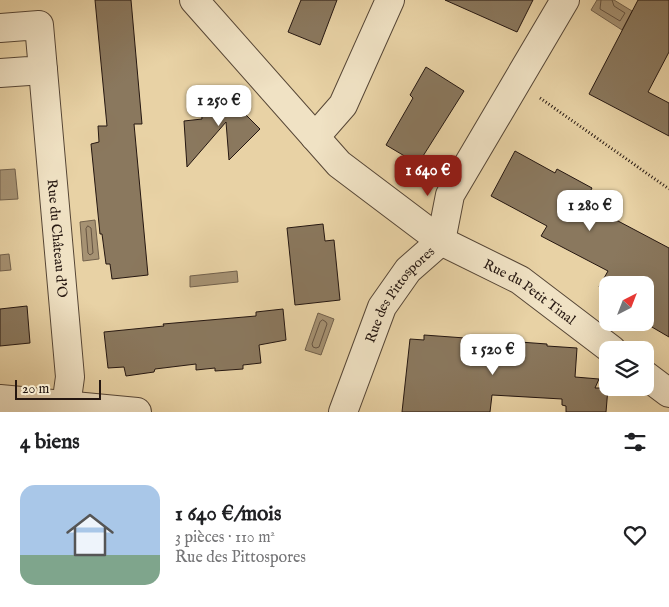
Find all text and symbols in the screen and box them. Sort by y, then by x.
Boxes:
pin: 1 250 € [173,84,265,127]
text: 1 250 € [197,91,241,111]
pin: 1 640 € [382,154,474,197]
text: 1 640 € [406,161,450,181]
street label: Rue du Château d'O [43,178,71,299]
pin: 1 280 € [544,190,636,232]
text: 1 280 € [568,196,612,216]
street label: Rue des Pittospores [361,243,439,346]
street label: Rue du Petit Tinal [480,255,579,329]
north arrow [599,276,654,331]
map controls [599,276,654,396]
pin: 1 520 € [447,334,539,376]
text: 1 520 € [471,340,515,360]
button: layers [599,341,654,396]
scale bar [15,377,101,400]
text: 20 m [22,380,49,398]
icon: filters [621,428,649,456]
text: 4 biens [20,429,80,456]
text: 1 640 €/mois [175,501,281,528]
icon: home [60,505,120,565]
icon: heart [621,521,649,549]
text: 3 pièces · 110 m² [175,528,275,548]
text: Rue des Pittospores [175,548,306,568]

